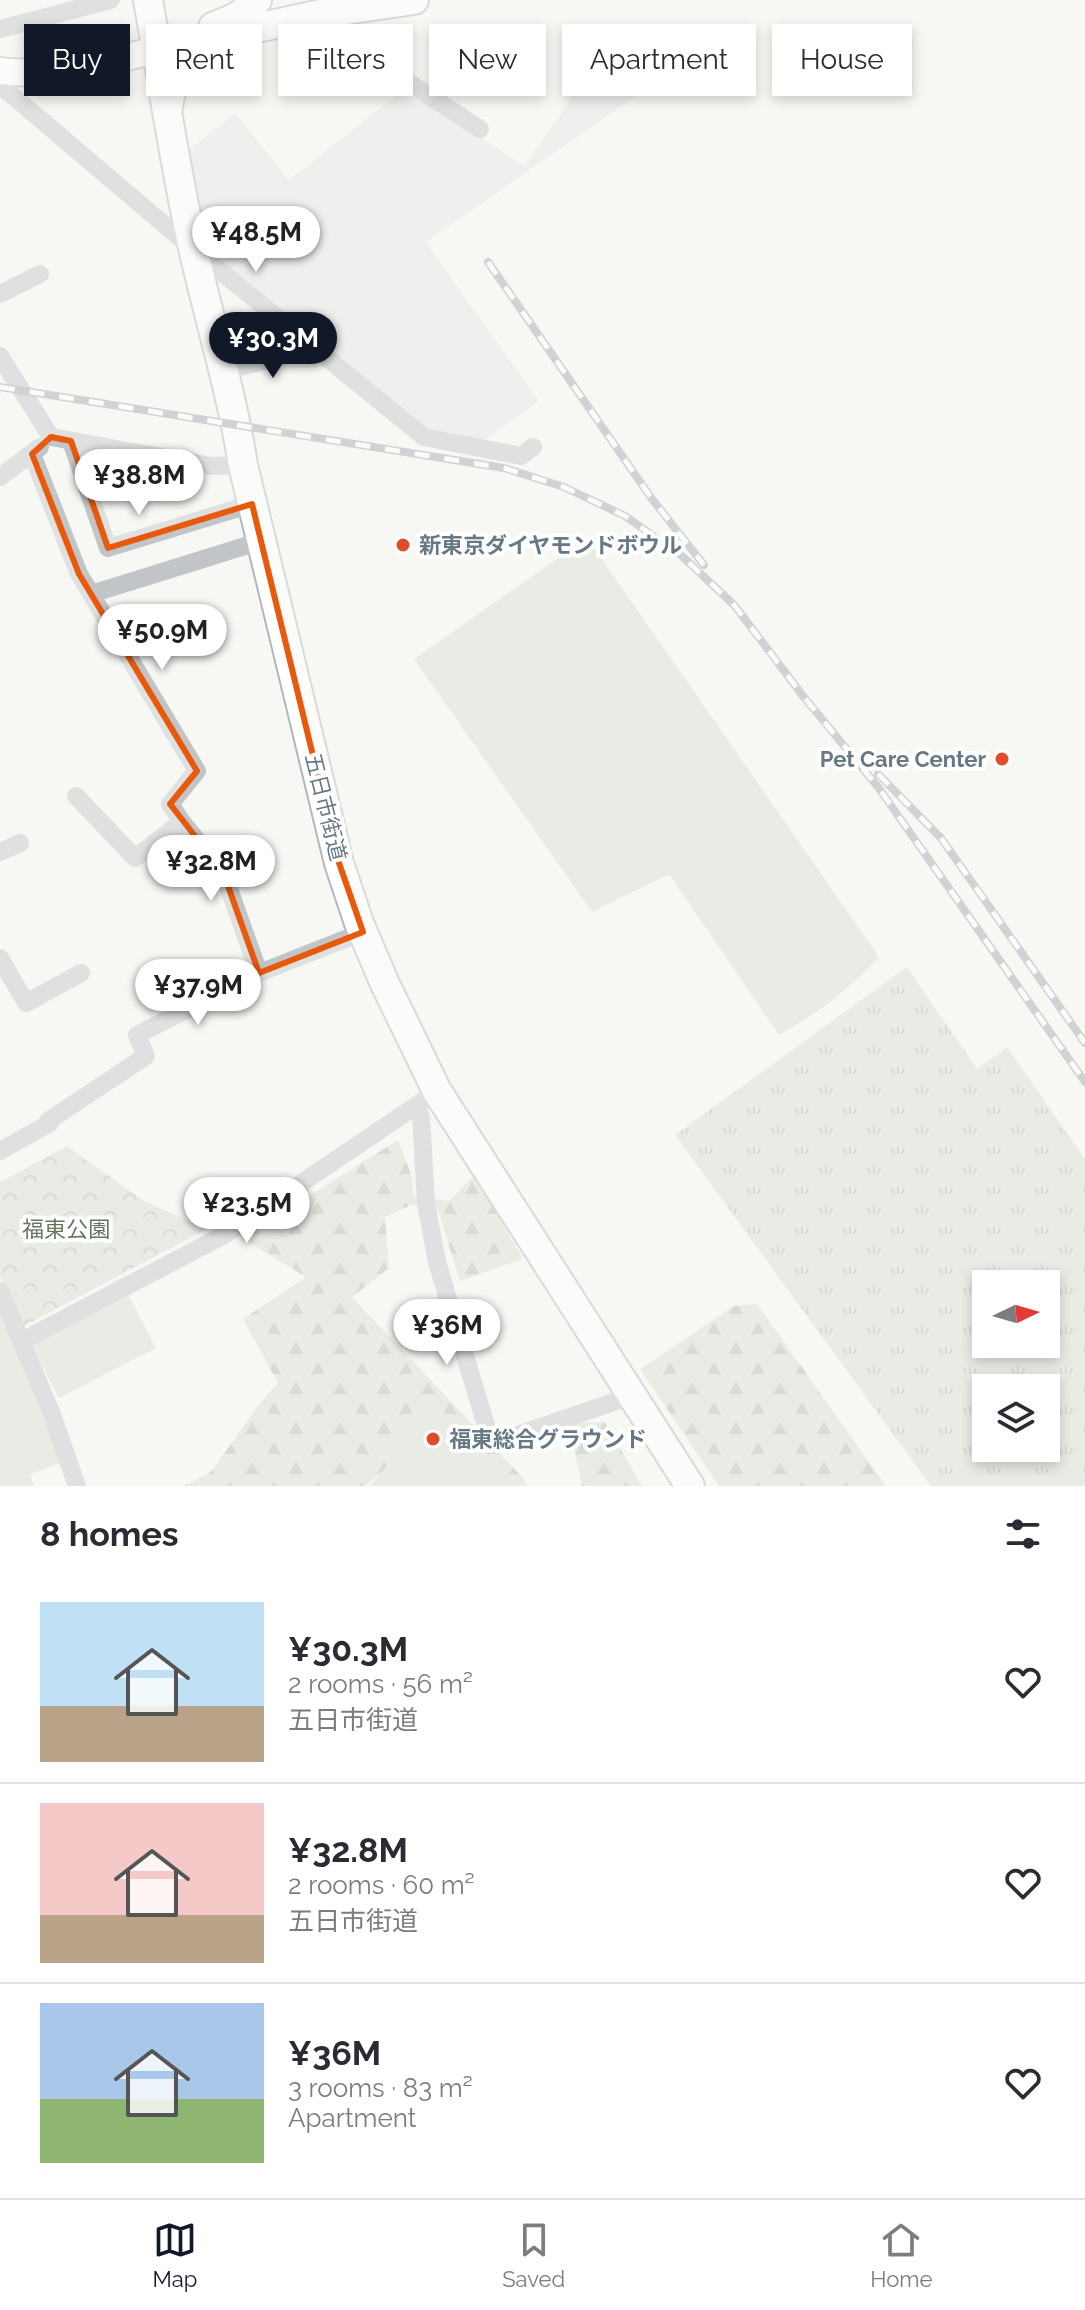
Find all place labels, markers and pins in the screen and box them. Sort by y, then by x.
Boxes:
pin: ¥48.5M [191,206,321,274]
pin: ¥30.3M [208,312,338,380]
pin: ¥38.8M [74,449,204,517]
place label: 新東京ダイヤモンドボウル [419,532,682,558]
marker: 新東京ダイヤモンドボウル [394,536,412,554]
pin: ¥50.9M [97,604,227,672]
place label: Pet Care Center [820,746,986,772]
marker: Pet Care Center [993,750,1011,768]
pin: ¥32.8M [146,835,276,903]
pin: ¥37.9M [133,959,263,1027]
pin: ¥23.5M [182,1177,312,1245]
pin: ¥36M [400,1299,494,1367]
place label: 福東総合グラウンド [449,1426,647,1452]
marker: 福東総合グラウンド [424,1430,442,1448]

